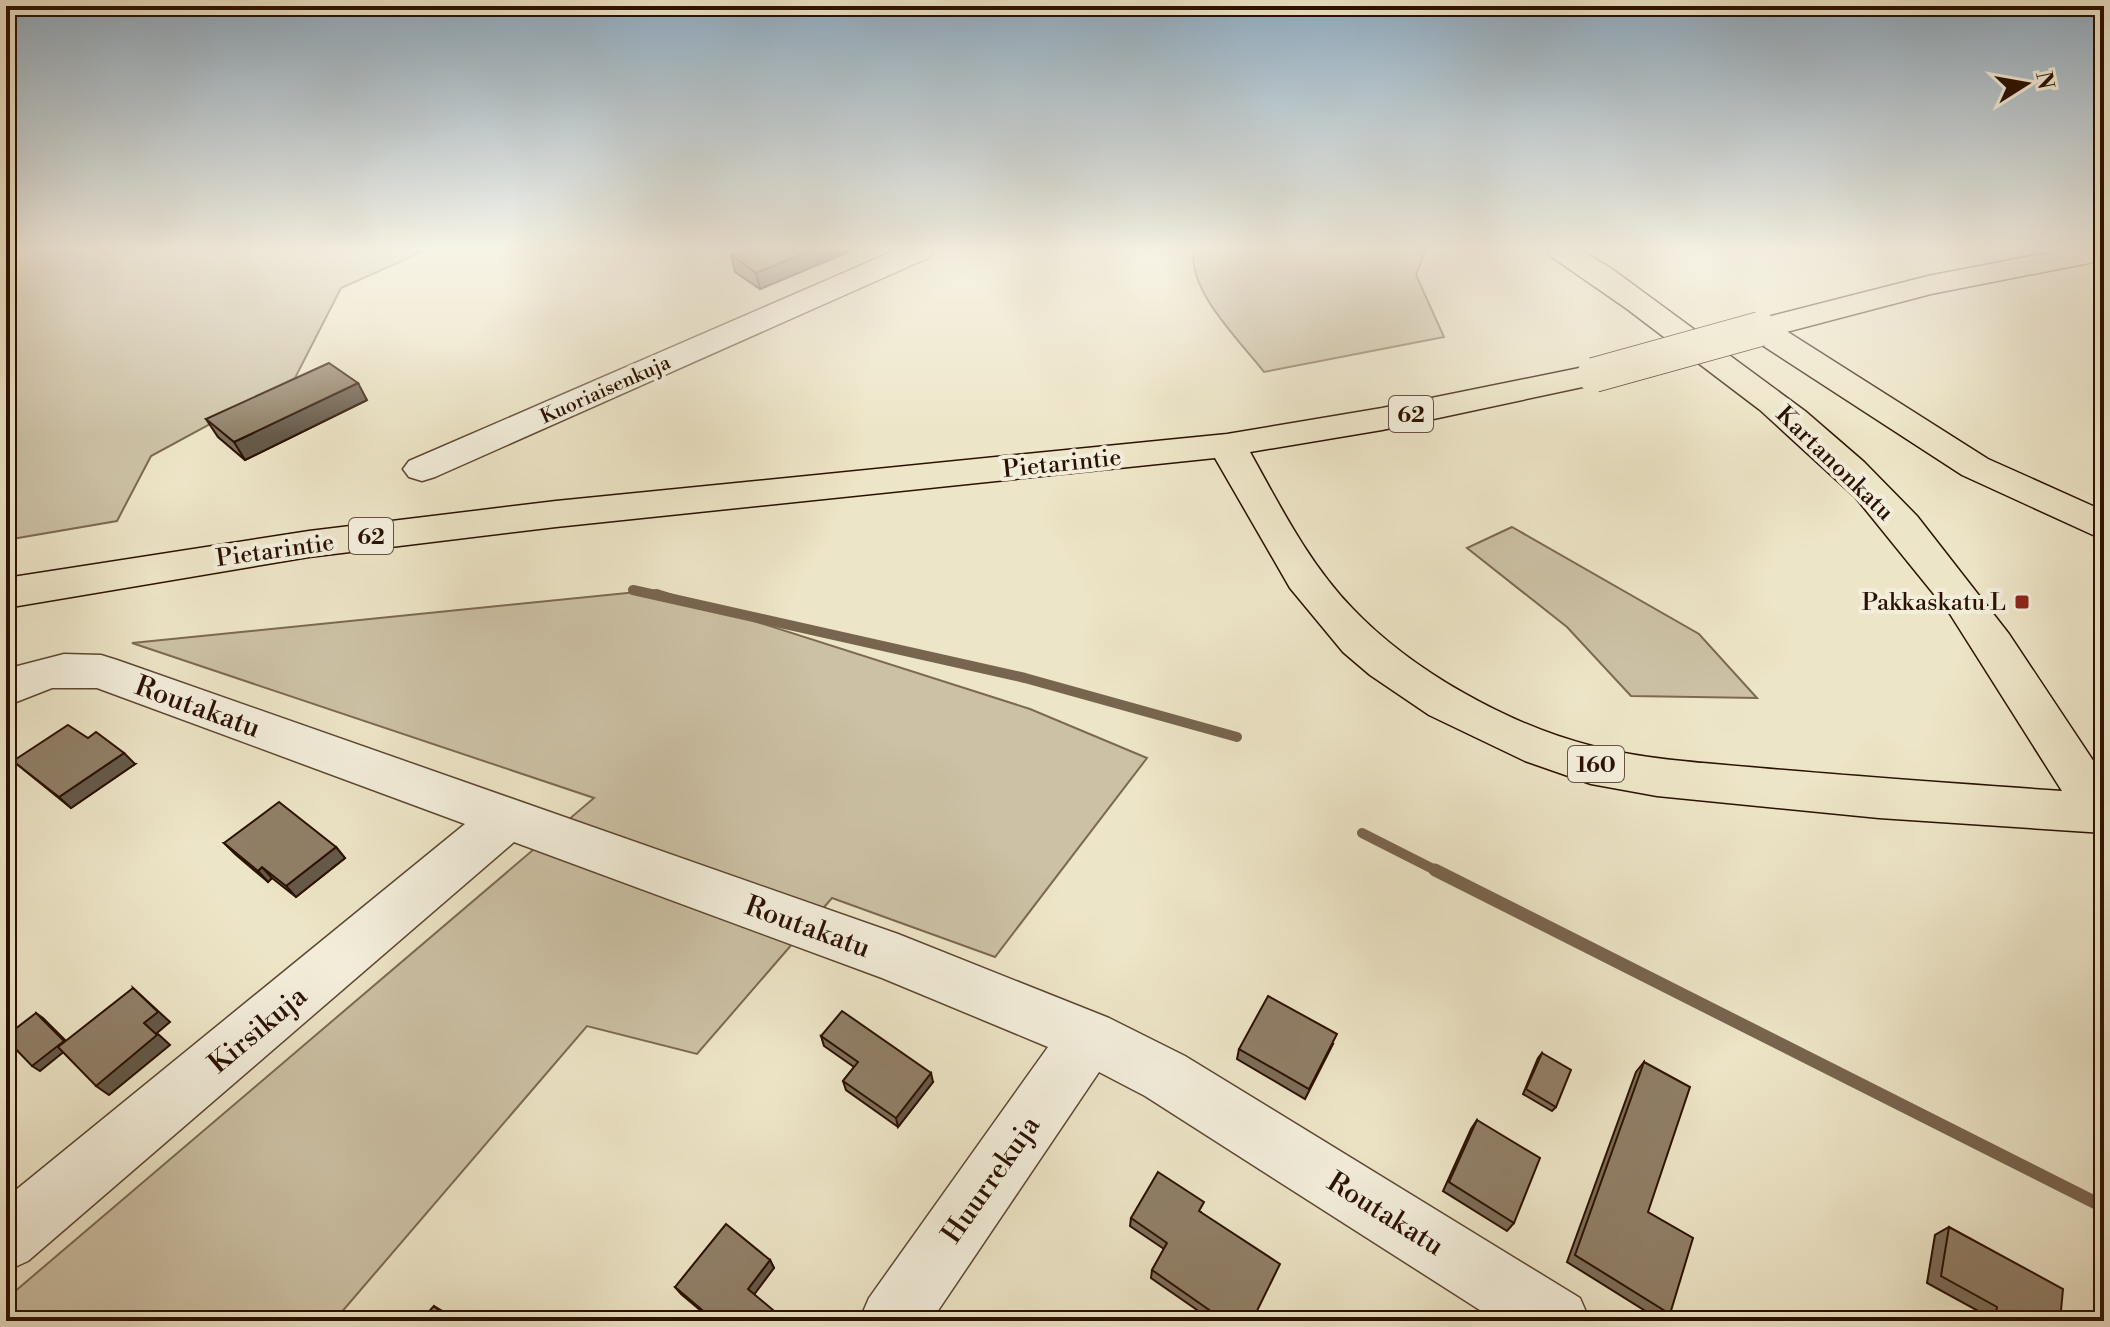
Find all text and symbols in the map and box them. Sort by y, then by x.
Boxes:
north arrow [1986,44,2066,124]
text: N [2029,69,2059,92]
street label: Kuoriaisenkuja [537,350,675,430]
road number: 62 [1389,396,1433,432]
street label: Kartanonkatu [1769,400,1900,528]
street label: Pietarintie [1001,443,1123,485]
road number: 62 [349,518,393,554]
street label: Pietarintie [214,528,336,574]
place label: Pakkaskatu L [1862,588,2006,618]
marker: Pakkaskatu L [2013,593,2031,611]
street label: Routakatu [130,669,265,746]
road number: 160 [1568,746,1624,782]
street label: Routakatu [740,889,875,966]
street label: Kirsikuja [201,978,315,1082]
street label: Huurrekuja [934,1109,1048,1250]
street label: Routakatu [1320,1165,1450,1264]

